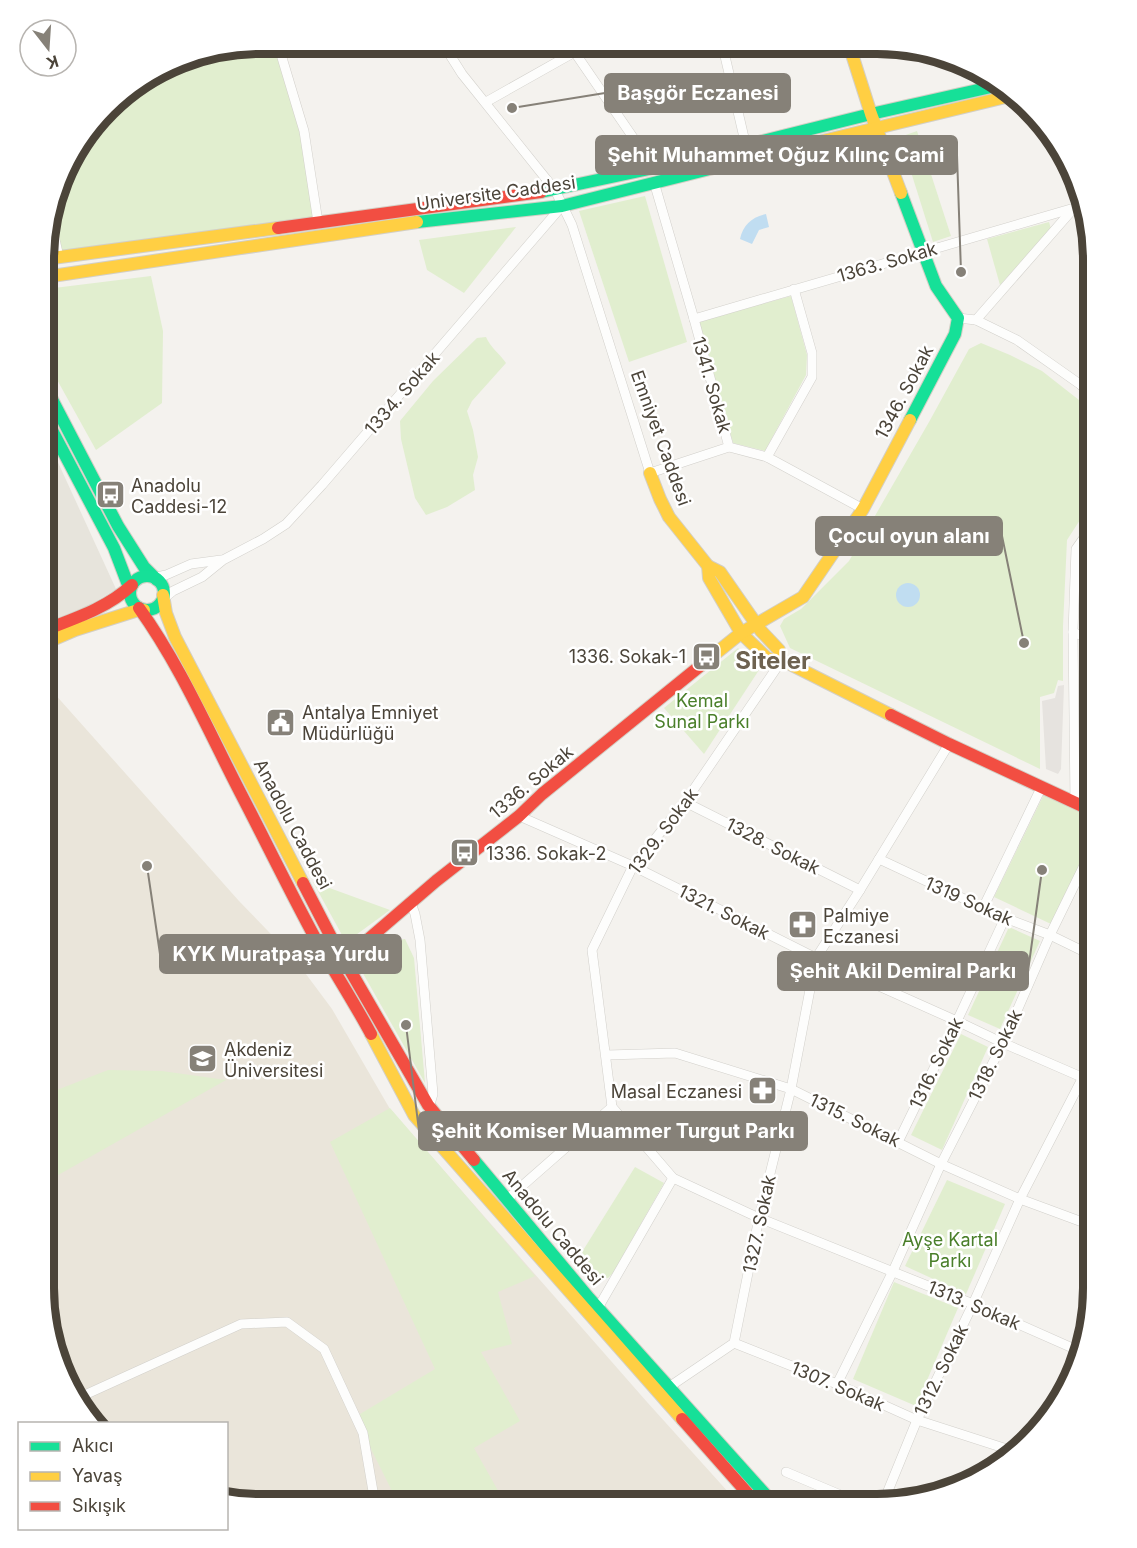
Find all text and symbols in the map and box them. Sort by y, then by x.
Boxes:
north arrow [18,18,78,78]
text: K [43,51,61,74]
callout: Başgör Eczanesi [605,74,790,112]
text: Başgör Eczanesi [617,81,779,105]
callout: Şehit Muhammet Oğuz Kılınç Cami [596,136,957,174]
text: Şehit Muhammet Oğuz Kılınç Cami [607,143,945,167]
street label: Universite Caddesi [415,171,577,215]
street label: 1363. Sokak [835,238,939,286]
street label: 1341. Sokak [688,334,736,436]
street label: 1346. Sokak [871,341,938,442]
street label: 1334. Sokak [360,347,444,439]
street label: Emniyet Caddesi [627,367,695,509]
place label: Anadolu Caddesi-12 [131,475,227,517]
bus stop icon: Anadolu Caddesi-12 [94,479,126,511]
callout: Çocul oyun alanı [816,517,1002,555]
text: Çocul oyun alanı [828,524,990,548]
bus stop icon: 1336. Sokak-1 [691,640,723,672]
place label: 1336. Sokak-1 [569,646,686,667]
district label: Siteler [735,646,811,675]
park label: Kemal Sunal Parkı [654,690,750,732]
place label: Antalya Emniyet Müdürlüğü [302,702,439,744]
public building icon: Antalya Emniyet Müdürlüğü [265,706,297,738]
street label: 1336. Sokak [485,741,577,823]
street label: Anadolu Caddesi [250,755,336,893]
street label: 1329. Sokak [624,784,702,878]
street label: 1328. Sokak [723,813,824,879]
bus stop icon: 1336. Sokak-2 [449,837,481,869]
place label: 1336. Sokak-2 [486,843,606,864]
street label: 1319 Sokak [922,872,1016,930]
street label: 1321. Sokak [675,880,773,944]
place label: Palmiye Eczanesi [823,905,899,947]
pharmacy icon: Palmiye Eczanesi [786,909,818,941]
callout: KYK Muratpaşa Yurdu [160,935,401,973]
text: KYK Muratpaşa Yurdu [173,942,389,966]
callout: Şehit Akil Demiral Parkı [778,952,1028,990]
text: Şehit Akil Demiral Parkı [790,959,1016,983]
street label: 1318. Sokak [964,1006,1026,1104]
street label: 1316. Sokak [905,1014,967,1112]
place label: Akdeniz Üniversitesi [224,1039,323,1081]
school or university icon: Akdeniz Üniversitesi [187,1043,219,1075]
pharmacy icon: Masal Eczanesi [747,1075,779,1107]
place label: Masal Eczanesi [611,1081,742,1102]
street label: 1315. Sokak [806,1089,904,1151]
callout: Şehit Komiser Muammer Turgut Parkı [419,1112,807,1150]
text: Şehit Komiser Muammer Turgut Parkı [431,1119,795,1143]
street label: Anadolu Caddesi [498,1165,608,1289]
street label: 1327. Sokak [738,1173,780,1275]
park label: Ayşe Kartal Parkı [902,1229,998,1271]
street label: 1313. Sokak [924,1276,1024,1334]
street label: 1312. Sokak [910,1321,972,1419]
street label: 1307. Sokak [788,1357,888,1415]
legend [18,1422,228,1530]
text: Akıcı [72,1435,113,1456]
text: Yavaş [72,1465,122,1486]
text: Sıkışık [72,1495,126,1516]

